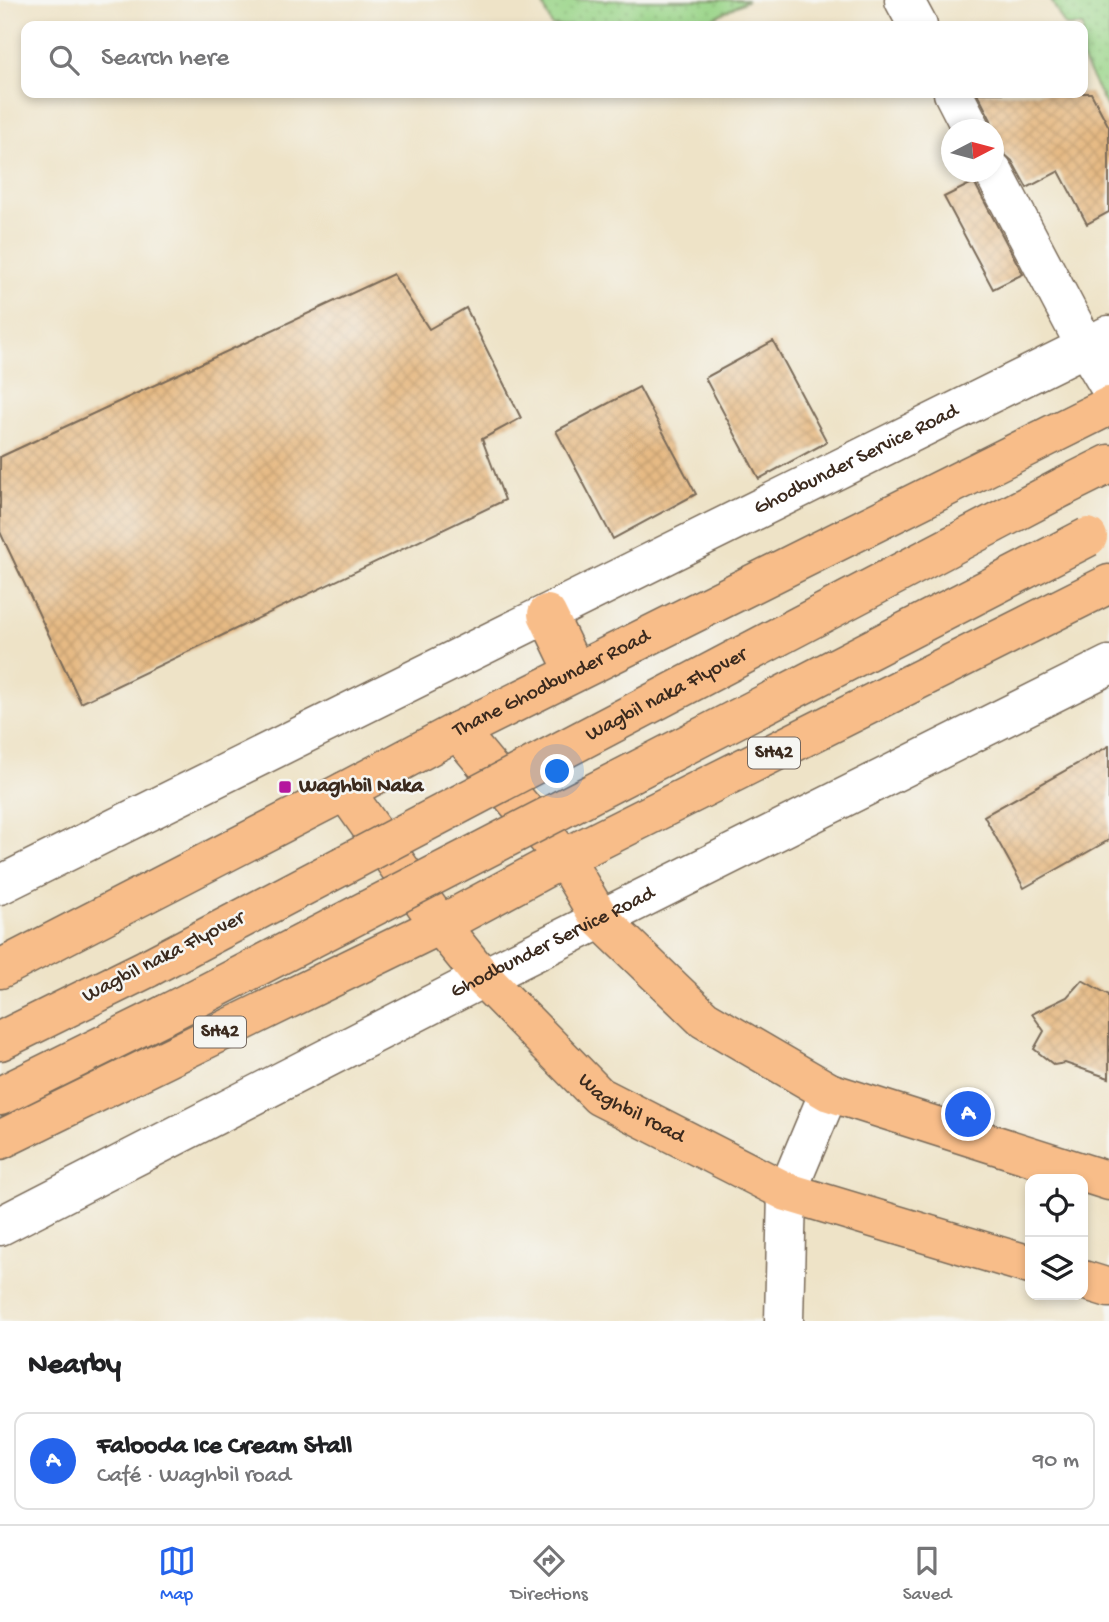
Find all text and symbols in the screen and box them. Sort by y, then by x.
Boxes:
search box [21,21,1088,98]
icon: search [45,41,83,79]
text: Search here [101,44,229,75]
north arrow [941,119,1004,182]
street label: Ghodbunder Service Road [750,398,964,521]
street label: Thane Ghodbunder Road [448,624,656,744]
street label: Wagbil naka Flyover [582,642,753,748]
road number: SH42 [748,738,800,768]
your location [540,754,574,788]
place label: Waghbil Naka [298,775,425,800]
marker: Waghbil Naka [277,779,293,795]
street label: Ghodbunder Service Road [447,881,661,1005]
street label: Wagbil naka Flyover [79,906,251,1010]
road number: SH42 [194,1016,246,1048]
street label: Waghbil road [572,1069,690,1151]
pin: A [945,1088,991,1140]
map controls [1025,1174,1088,1300]
button: locate [1025,1174,1088,1237]
button: layers [1025,1237,1088,1300]
text: Nearby [28,1349,121,1384]
text: Falooda Ice Cream Stall [97,1432,352,1463]
text: A [46,1448,60,1475]
text: 90 m [1033,1448,1079,1475]
text: Café · Waghbil road [97,1463,291,1490]
tab: Map [158,1542,196,1607]
tab: Directions [511,1542,588,1607]
tab: Saved [903,1542,951,1607]

